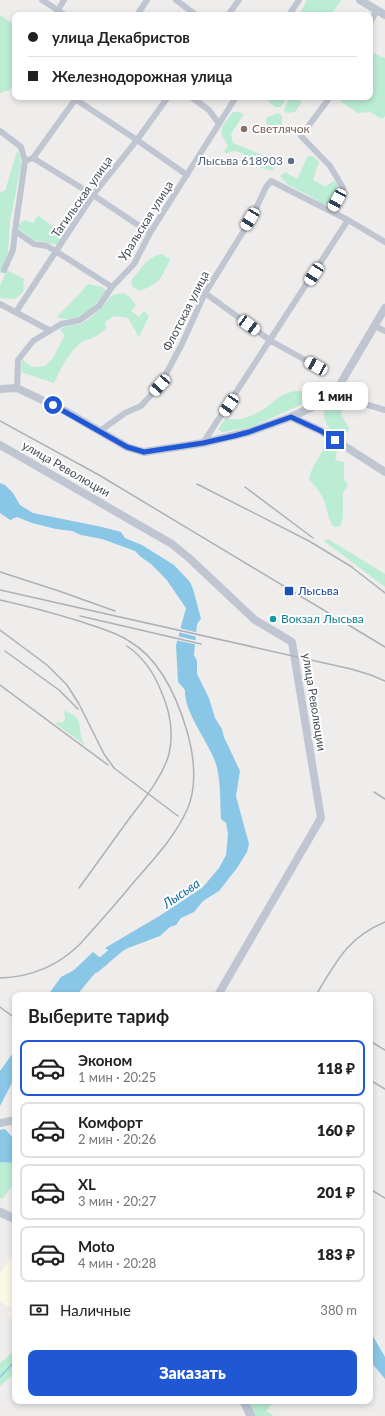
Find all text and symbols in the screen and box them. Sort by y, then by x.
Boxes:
text: улица Декабристов [52,28,190,46]
text: Железнодорожная улица [52,67,232,85]
place label: Светлячок [252,121,311,136]
marker: Светлячок [239,124,249,134]
street label: Тагильская улица [48,153,115,240]
place label: Лысьва 618903 [196,153,283,168]
marker: Лысьва 618903 [286,156,296,166]
street label: Уральская улица [115,178,176,264]
car [326,187,348,213]
car [239,206,261,232]
car [302,261,326,287]
street label: Флотская улица [159,268,212,353]
car [236,313,262,337]
car [303,355,329,377]
car [148,372,172,398]
callout: 1 мин [302,382,368,410]
text: 1 мин [317,388,353,404]
car [217,392,241,418]
route start [44,396,62,414]
route end [326,431,344,449]
street label: улица Революции [20,437,113,500]
place label: Лысьва [297,583,339,598]
marker: Лысьва [283,585,295,597]
place label: Вокзал Лысьва [281,611,364,626]
marker: Вокзал Лысьва [268,614,278,624]
street label: улица Революции [299,652,330,752]
water label: Лысьва [158,875,203,912]
text: Выберите тариф [28,1005,169,1027]
icon: car [30,1050,66,1086]
text: Эконом [78,1051,132,1069]
text: 118 ₽ [317,1059,355,1077]
text: 1 мин · 20:25 [78,1069,156,1085]
icon: car [30,1112,66,1148]
text: Комфорт [78,1113,143,1131]
text: 160 ₽ [317,1121,355,1139]
text: 2 мин · 20:26 [78,1131,156,1147]
icon: car [30,1174,66,1210]
text: XL [78,1175,96,1193]
text: 201 ₽ [317,1183,355,1201]
text: 3 мин · 20:27 [78,1193,156,1209]
icon: car [30,1236,66,1272]
text: Moto [78,1237,115,1255]
text: 183 ₽ [317,1245,355,1263]
text: 4 мин · 20:28 [78,1255,156,1271]
icon: cash [28,1299,50,1321]
text: Наличные [60,1301,131,1319]
text: 380 m [320,1302,357,1318]
button: Заказать [28,1350,357,1396]

